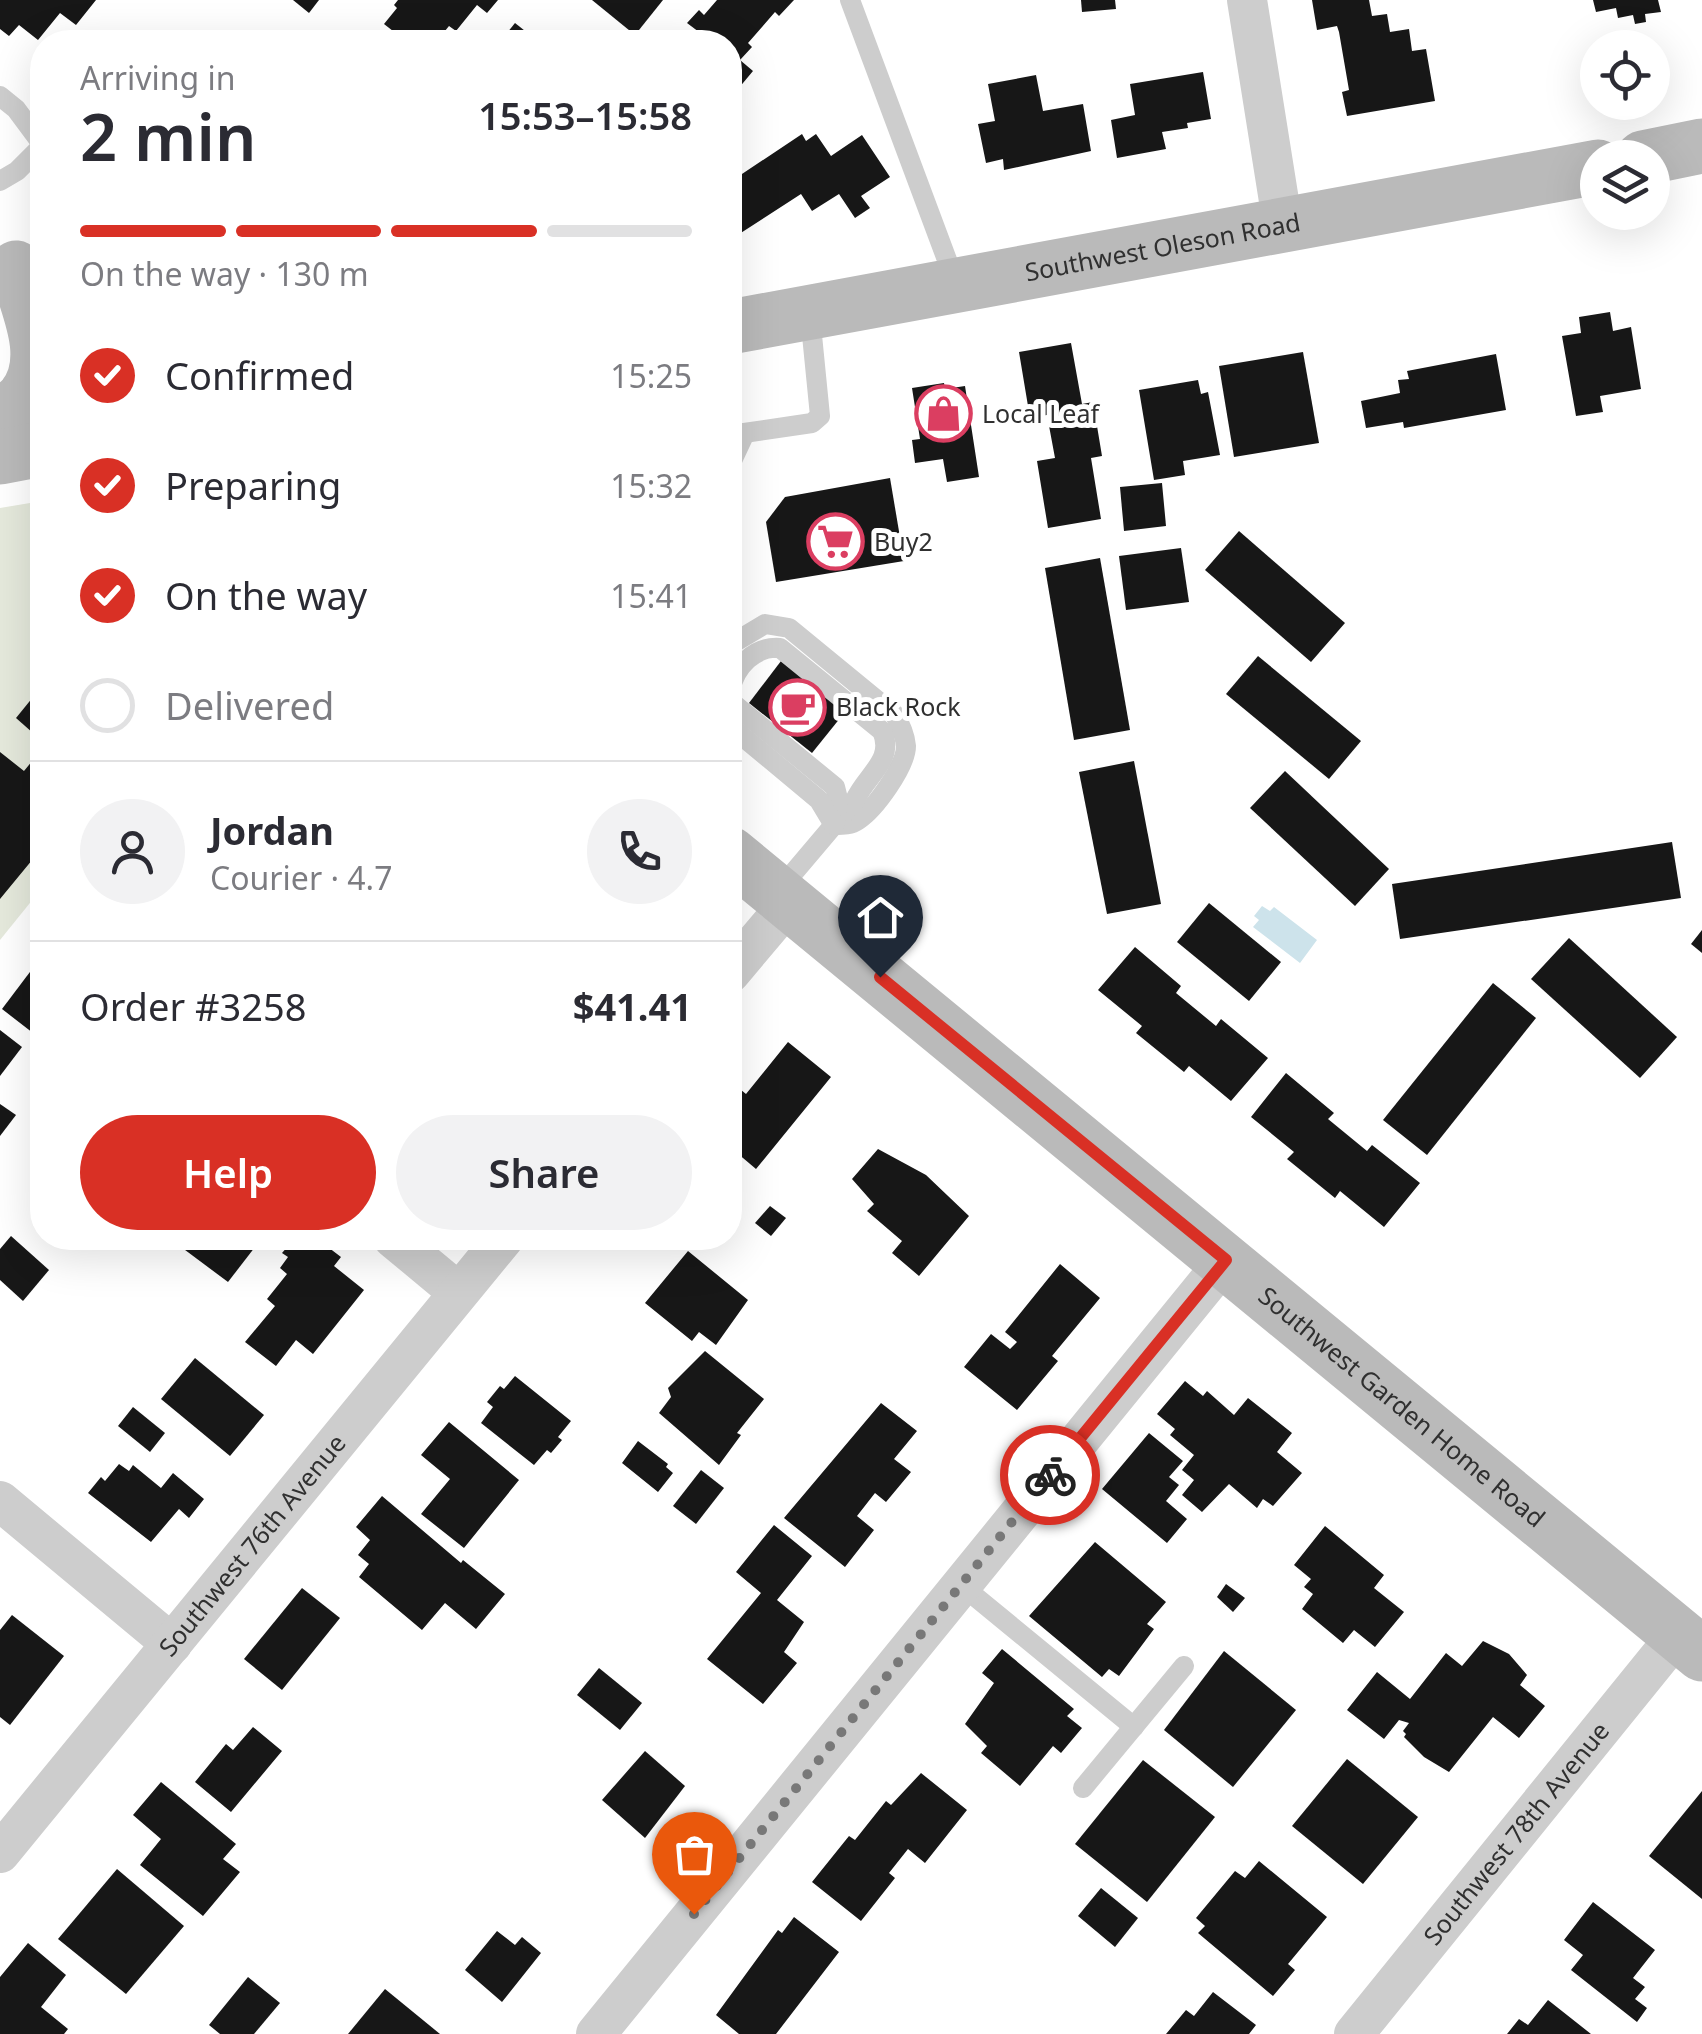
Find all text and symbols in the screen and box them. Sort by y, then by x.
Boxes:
map controls [1580,30,1670,230]
button: locate [1580,30,1670,120]
text: Arriving in [80,56,235,99]
text: 15:53–15:58 [478,89,692,141]
text: 2 min [80,92,256,180]
button: layers [1580,140,1670,230]
street label: Southwest Oleson Road [1022,204,1303,288]
text: On the way · 130 m [80,252,369,295]
icon: check [80,348,135,403]
text: Confirmed [165,349,354,401]
text: 15:25 [610,354,692,397]
shop icon: Local Leaf [913,384,973,444]
place label: Local Leaf [982,396,1100,430]
icon: check [80,458,135,513]
text: Preparing [165,459,341,511]
text: 15:32 [610,464,692,507]
supermarket icon: Buy2 [805,512,865,572]
place label: Buy2 [874,524,933,558]
icon: check [80,568,135,623]
text: On the way [165,569,367,621]
text: 15:41 [610,574,692,617]
cafe icon: Black Rock [767,677,827,737]
text: Delivered [165,679,334,731]
place label: Black Rock [836,689,961,723]
button: person [80,799,185,904]
button: phone [587,799,692,904]
text: Jordan [210,804,334,856]
text: Courier · 4.7 [210,856,393,899]
pin [838,875,923,978]
icon: home [853,890,908,945]
text: Order #3258 [80,980,306,1032]
text: $41.41 [573,980,692,1032]
button: Help [80,1115,376,1230]
button: Share [396,1115,692,1230]
street label: Southwest Garden Home Road [1252,1278,1553,1534]
courier [1000,1425,1100,1525]
street label: Southwest 76th Avenue [150,1426,353,1663]
icon: bike [1023,1448,1078,1503]
street label: Southwest 78th Avenue [1415,1714,1616,1951]
pin [652,1812,737,1915]
icon: bag [667,1827,722,1882]

